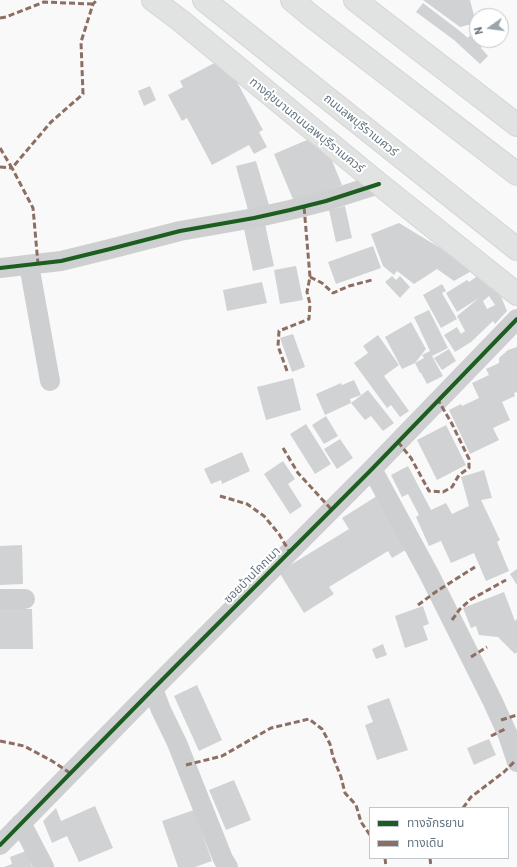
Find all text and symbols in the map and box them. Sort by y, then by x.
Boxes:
north arrow [469,8,509,48]
text: N [471,26,485,36]
street label: ทางคู่ขนานถนนลพบุรีราเมศวร์ [247,74,367,176]
street label: ถนนลพบุรีราเมศวร์ [321,91,401,159]
street label: ซอยบ้านโคกเมา [221,544,283,606]
legend [369,807,509,859]
text: ทางจักรยาน [407,815,464,829]
text: ทางเดิน [407,835,444,849]

